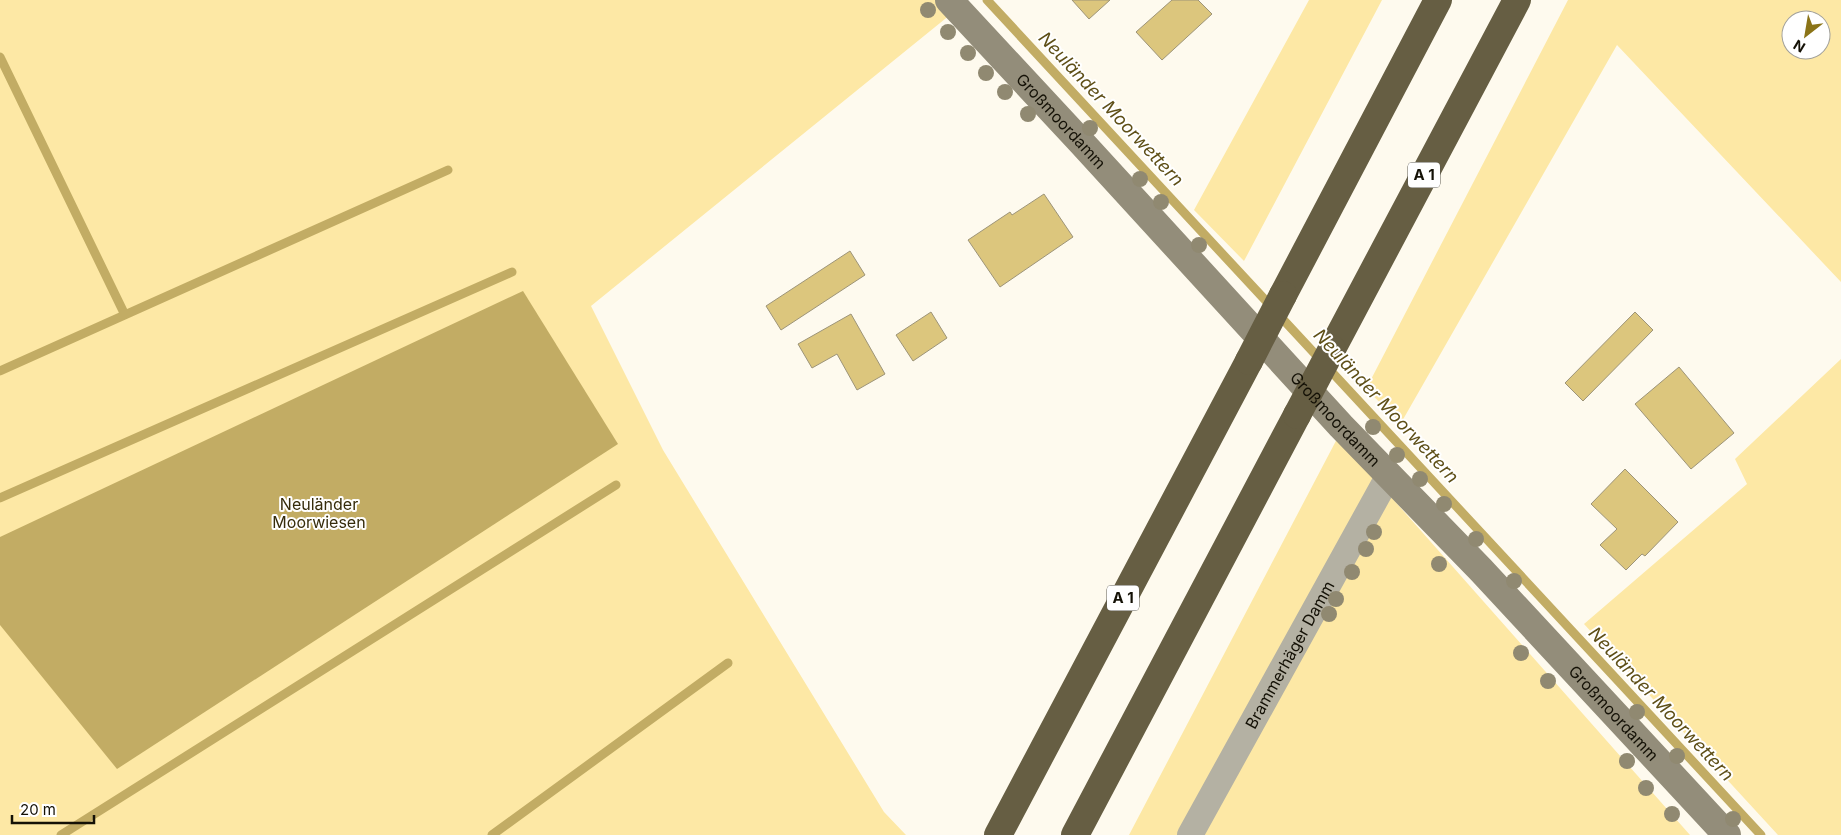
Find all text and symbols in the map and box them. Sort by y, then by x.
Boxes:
north arrow [1781,10,1831,60]
water label: Neuländer Moorwettern [1035,27,1188,190]
text: N [1790,37,1808,57]
street label: Großmoordamm [1012,69,1110,173]
road number: A 1 [1408,162,1440,188]
water label: Neuländer Moorwettern [1310,324,1463,487]
street label: Großmoordamm [1286,367,1385,471]
park label: Neuländer Moorwiesen [272,494,366,532]
street label: Brammerhäger Damm [1241,577,1339,732]
road number: A 1 [1107,586,1139,610]
water label: Neuländer Moorwettern [1585,622,1738,785]
street label: Großmoordamm [1565,661,1663,765]
scale bar [12,792,95,824]
text: 20 m [20,800,56,819]

